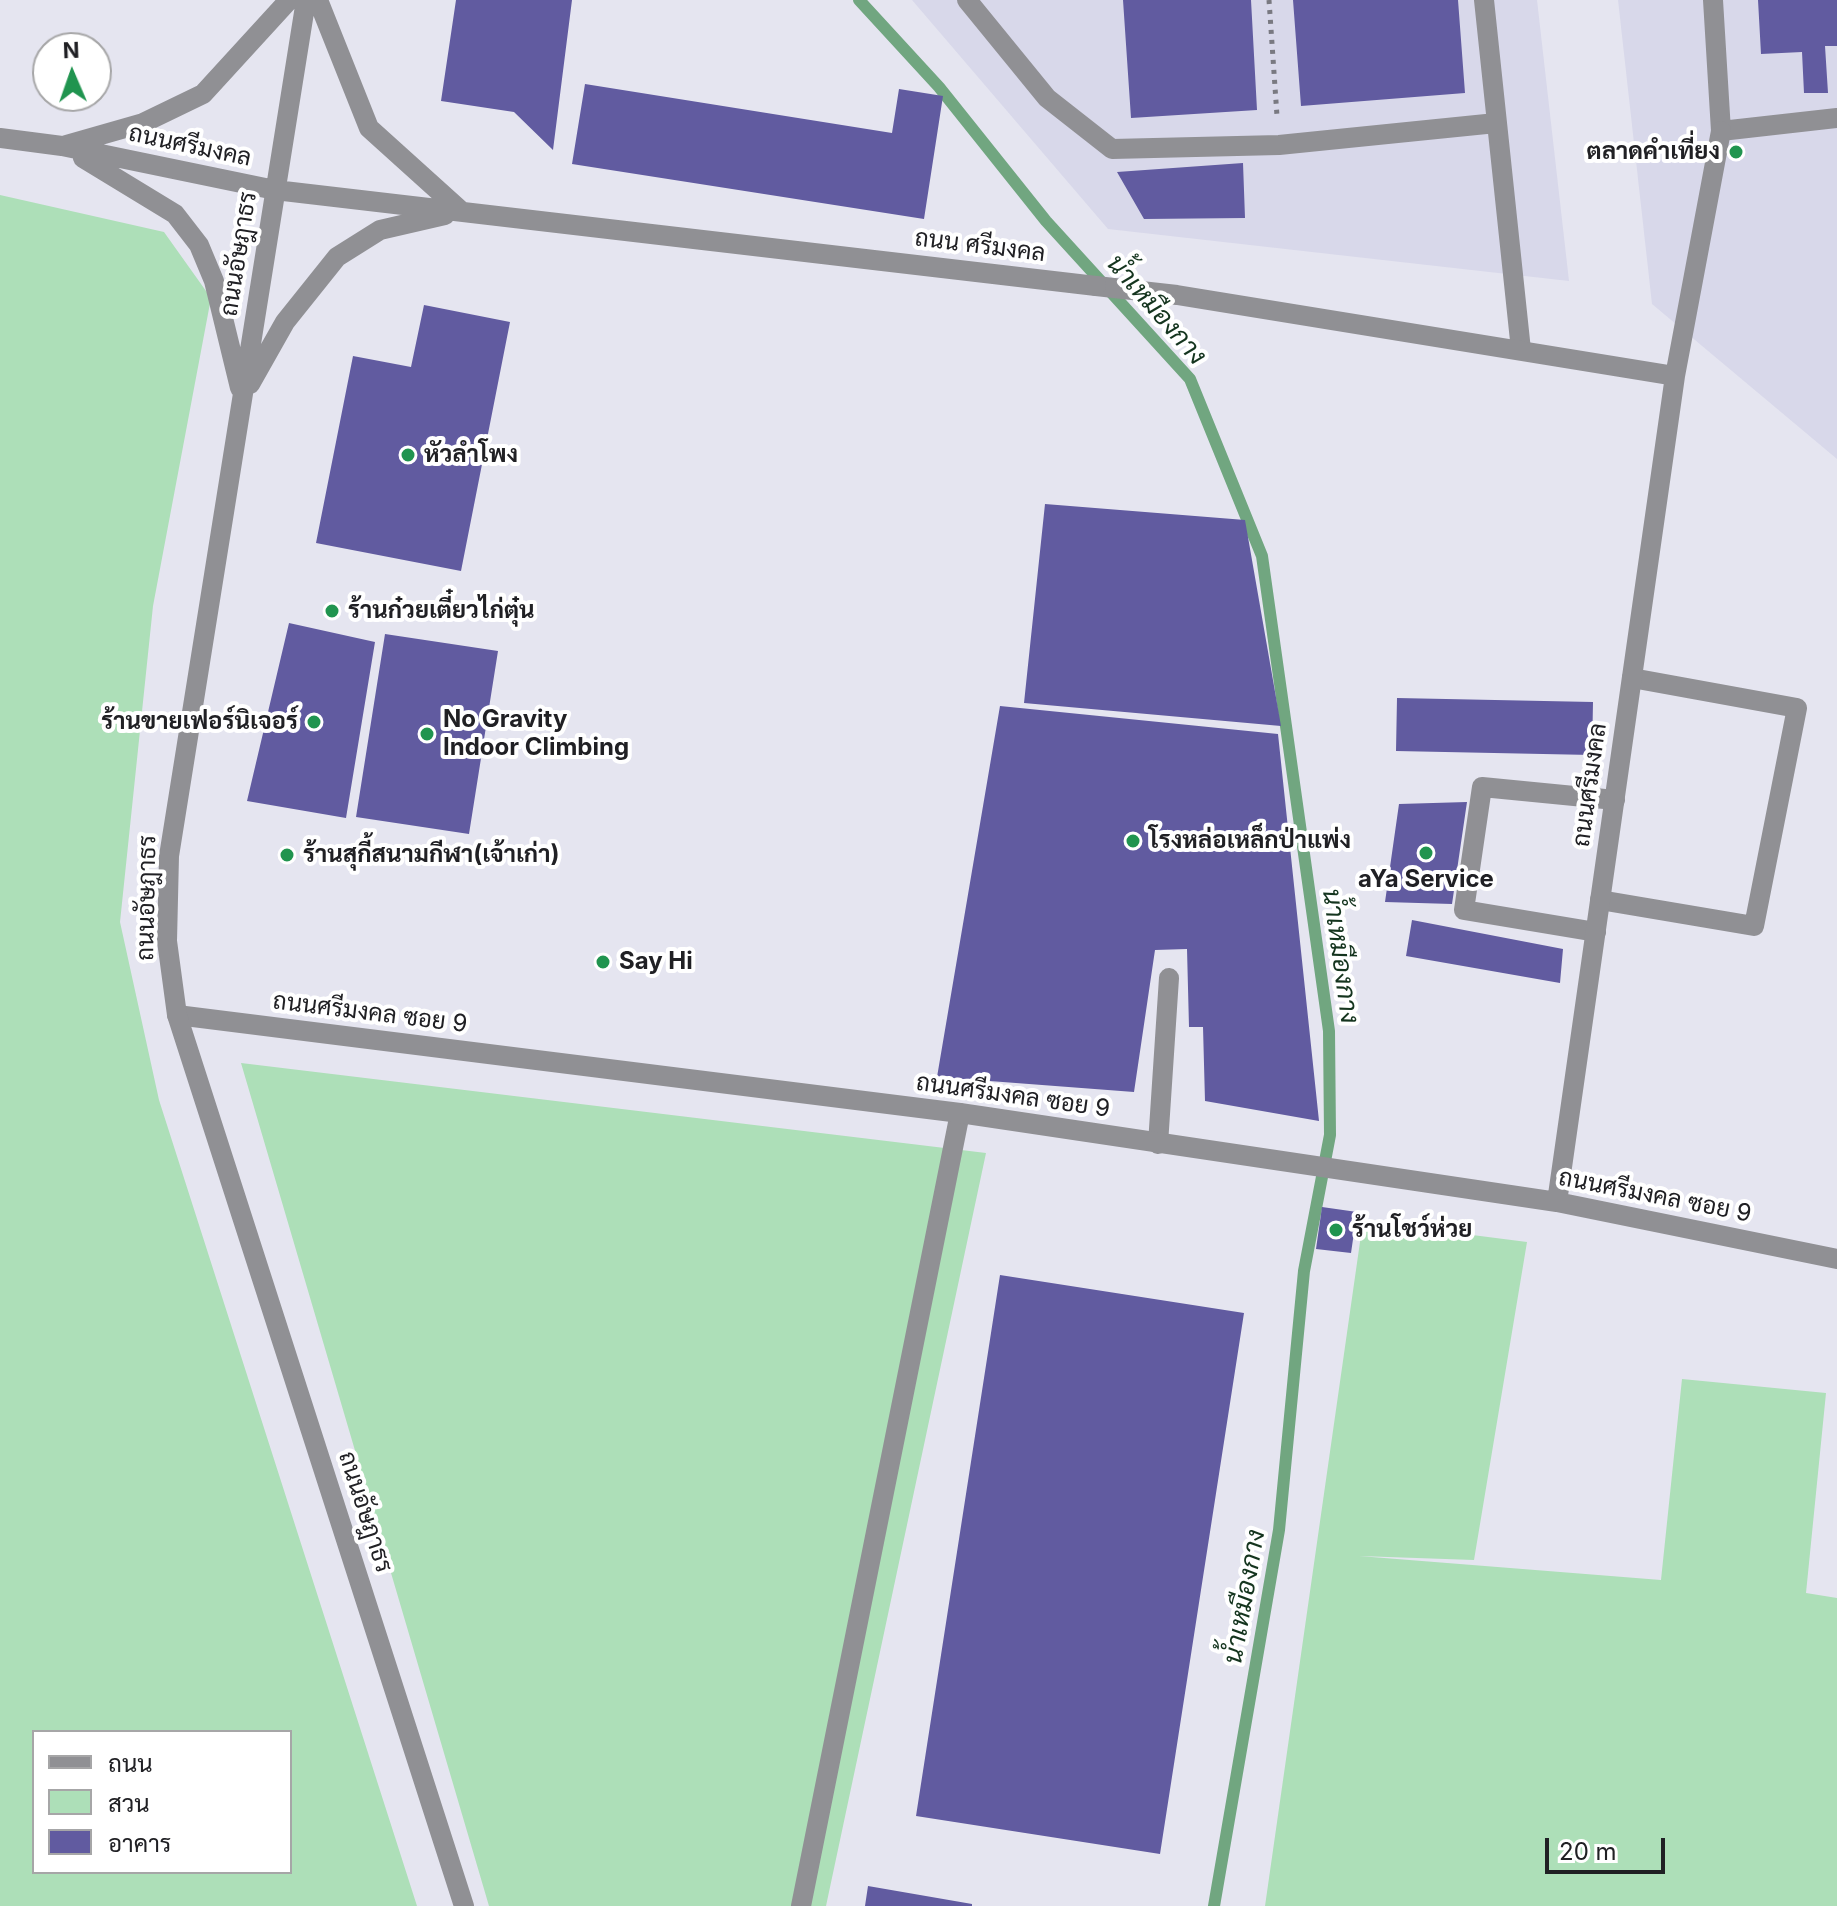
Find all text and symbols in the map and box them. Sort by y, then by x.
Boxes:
north arrow [32,32,112,112]
text: N [62,37,80,63]
street label: ถนนศรีมงคล [126,119,254,173]
place label: ตลาดคำเที่ยง [1587,138,1720,166]
marker: ตลาดคำเที่ยง [1727,143,1745,161]
street label: ถนนอัษฎาธร [215,190,263,318]
street label: ถนน ศรีมงคล [913,224,1047,268]
water label: น้ำเหมืองกาง [1100,248,1212,372]
place label: หัวลำโพง [424,441,518,469]
marker: หัวลำโพง [399,446,417,464]
place label: ร้านก๋วยเตี๋ยวไก่ตุ๋น [348,597,535,625]
marker: ร้านก๋วยเตี๋ยวไก่ตุ๋น [323,602,341,620]
place label: No Gravity Indoor Climbing [443,706,629,762]
place label: ร้านขายเฟอร์นิเจอร์ [101,708,298,736]
marker: ร้านขายเฟอร์นิเจอร์ [305,713,323,731]
street label: ถนนศรีมงคล [1567,721,1613,849]
marker: No Gravity Indoor Climbing [418,725,436,743]
place label: โรงหล่อเหล็กป่าแพ่ง [1149,827,1351,855]
marker: โรงหล่อเหล็กป่าแพ่ง [1124,832,1142,850]
street label: ถนนอัษฎาธร [132,835,162,961]
place label: ร้านสุกี้สนามกีฬา(เจ้าเก่า) [303,841,559,869]
marker: aYa Service [1417,844,1435,862]
marker: ร้านสุกี้สนามกีฬา(เจ้าเก่า) [278,846,296,864]
place label: aYa Service [1358,866,1494,894]
water label: น้ำเหมืองกาง [1315,886,1365,1026]
place label: Say Hi [619,948,693,976]
marker: Say Hi [594,953,612,971]
street label: ถนนศรีมงคล ซอย 9 [271,987,469,1039]
street label: ถนนศรีมงคล ซอย 9 [914,1068,1112,1124]
street label: ถนนศรีมงคล ซอย 9 [1556,1163,1754,1229]
place label: ร้านโชว์ห่วย [1352,1216,1472,1244]
marker: ร้านโชว์ห่วย [1327,1221,1345,1239]
street label: ถนนอัษฎาธร [332,1448,398,1576]
water label: น้ำเหมืองกาง [1218,1527,1272,1667]
legend [32,1730,292,1874]
text: ถนน [108,1749,153,1778]
text: สวน [108,1789,150,1818]
scale bar [1549,1822,1669,1872]
text: อาคาร [108,1829,171,1858]
text: 20 m [1559,1837,1617,1866]

